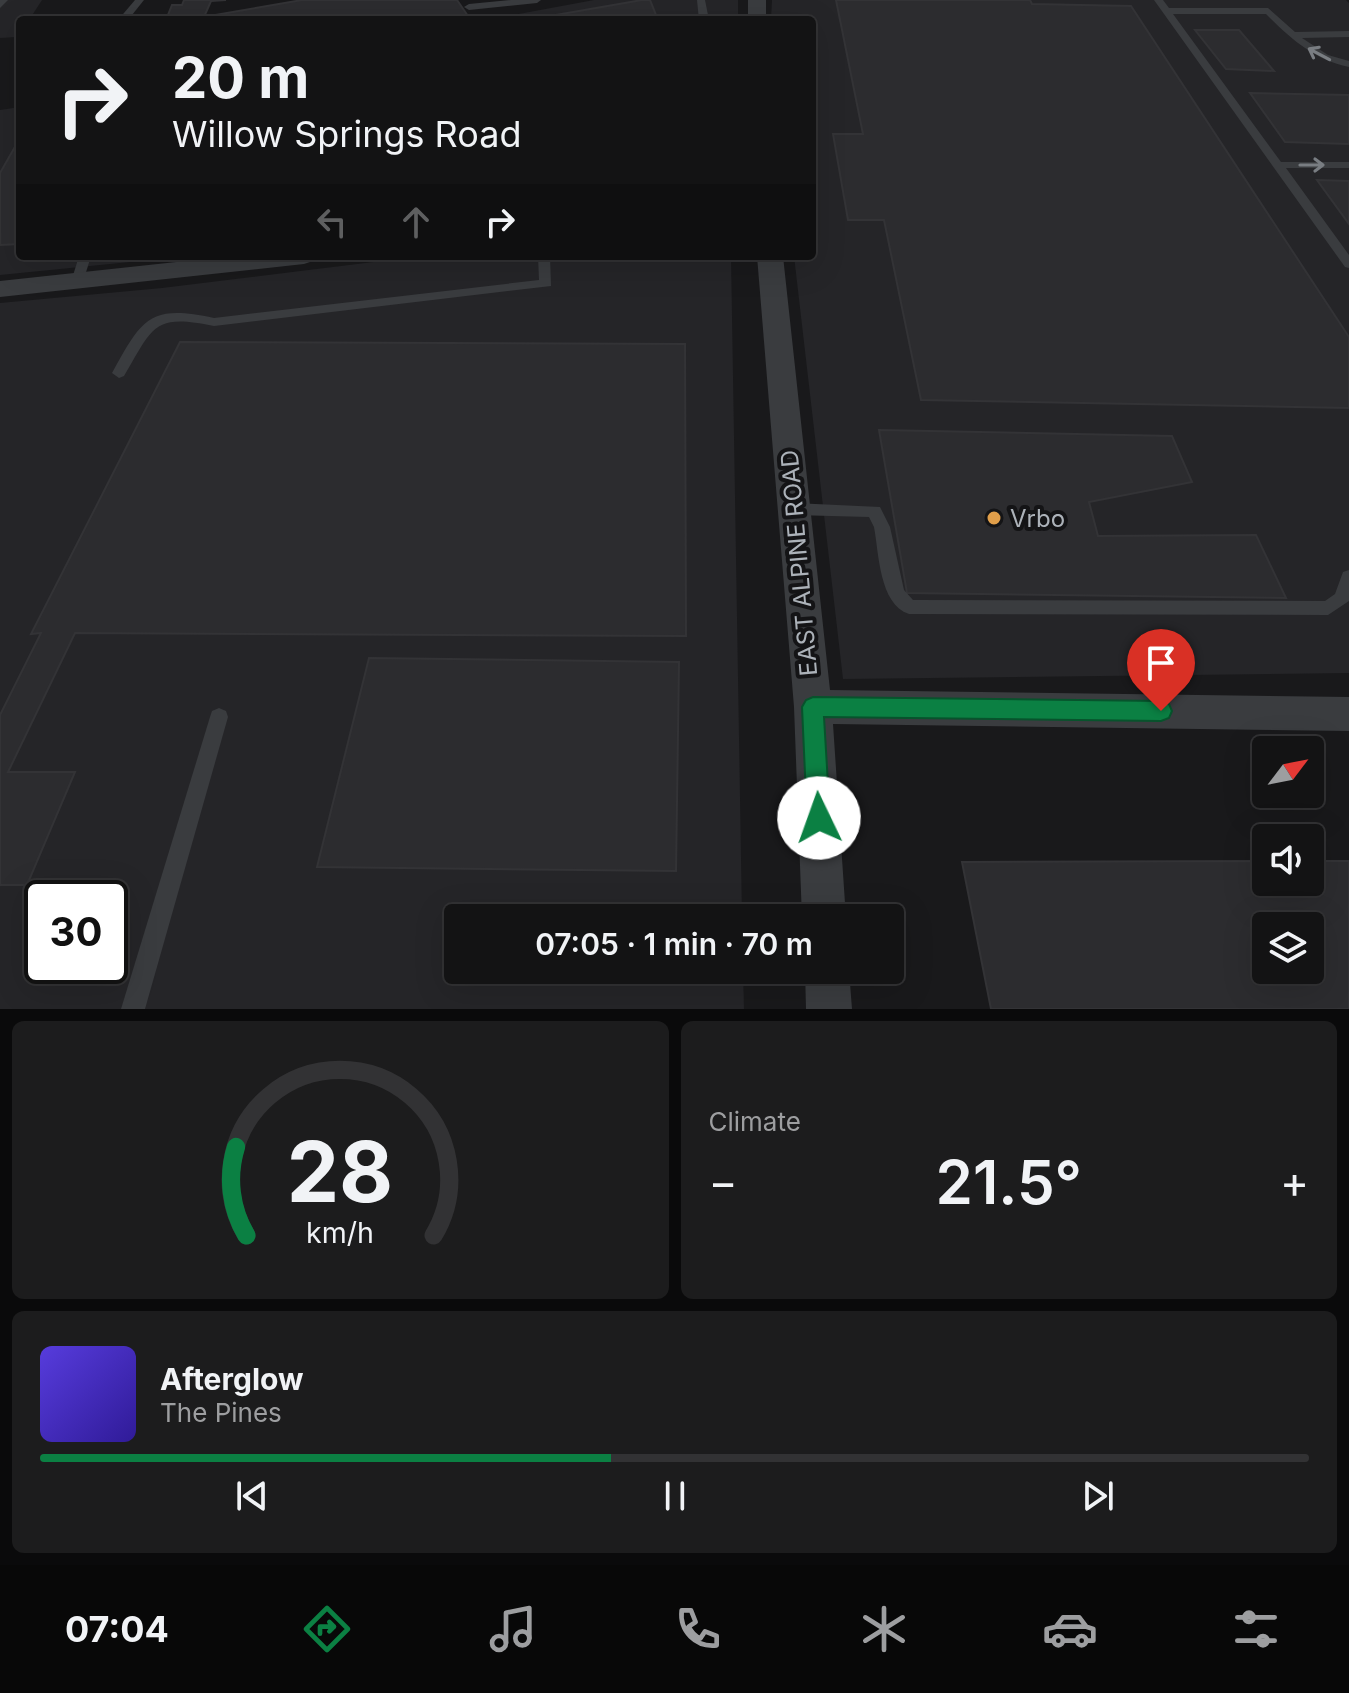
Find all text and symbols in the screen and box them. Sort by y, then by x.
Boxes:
text: 20 m [172,44,309,112]
one-way arrow [1307,46,1331,62]
icon: right [40,48,144,152]
text: Willow Springs Road [172,112,521,156]
one-way arrow [1298,157,1325,173]
icon: left [310,200,354,244]
icon: ahead [394,200,438,244]
icon: right [478,200,522,244]
street label: EAST ALPINE ROAD [775,449,823,677]
place label: Vrbo [1010,504,1065,533]
marker: Vrbo [985,509,1003,527]
pin [1127,629,1195,711]
icon: arrive [1139,641,1183,685]
north arrow [1252,736,1324,808]
map controls [1252,736,1324,984]
position arrow [777,776,861,860]
button: sound [1252,824,1324,896]
speed limit sign: 30 [24,880,128,984]
button: layers [1252,912,1324,984]
text: 07:05 · 1 min · 70 m [535,926,813,962]
text: Climate [709,1106,801,1137]
text: 28 [287,1121,394,1222]
text: 21.5° [936,1146,1082,1218]
text: − [709,1155,738,1209]
text: + [1280,1155,1309,1209]
text: km/h [306,1215,374,1250]
text: Afterglow [160,1361,304,1397]
text: The Pines [160,1397,282,1428]
icon: previous [230,1474,274,1518]
icon: pause [653,1474,697,1518]
icon: next [1076,1474,1120,1518]
icon: directions [299,1601,355,1657]
icon: music [485,1601,541,1657]
icon: phone [670,1601,726,1657]
icon: climate [856,1601,912,1657]
icon: car [1042,1601,1098,1657]
icon: filters [1228,1601,1284,1657]
text: 07:04 [65,1607,169,1651]

